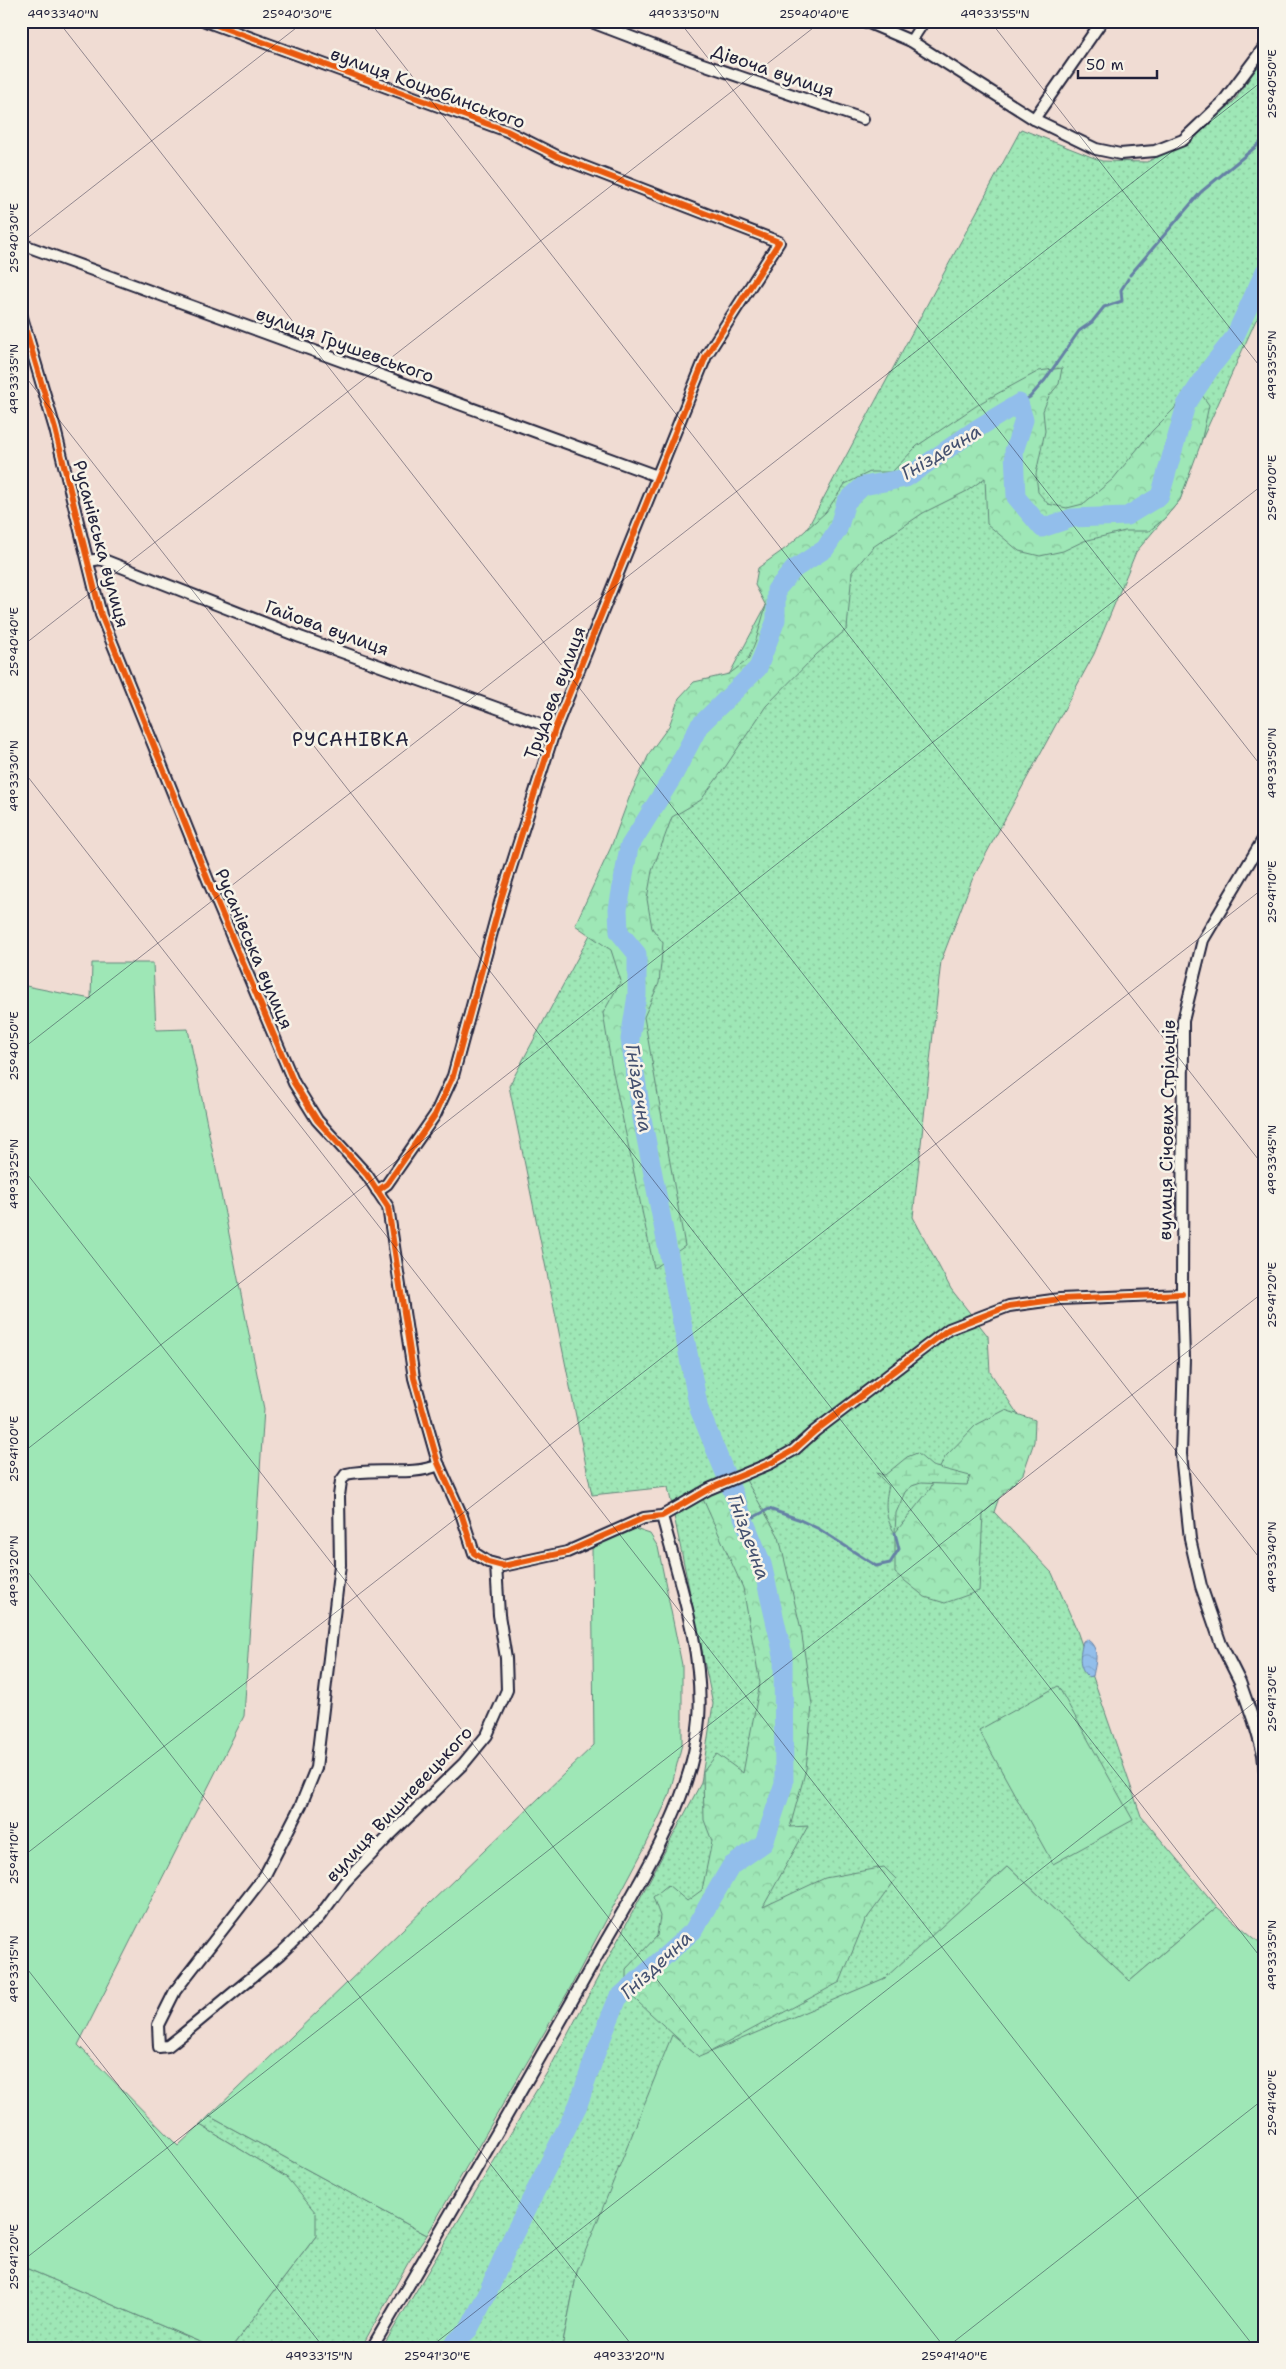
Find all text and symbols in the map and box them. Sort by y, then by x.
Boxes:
text: 49°33'40"N [27,6,99,22]
text: 25°40'30"E [262,6,332,22]
text: 49°33'50"N [648,6,720,22]
text: 25°40'40"E [779,6,849,22]
text: 49°33'55"N [960,6,1030,22]
street label: Дівоча вулиця [708,39,838,103]
street label: вулиця Коцюбинського [327,42,529,134]
scale bar [1078,48,1157,80]
text: 25°40'50"E [1264,49,1280,119]
text: 50 m [1086,55,1124,75]
text: 25°40'30"E [6,203,22,273]
street label: вулиця Грушевського [253,302,437,388]
text: 49°33'55"N [1264,330,1280,400]
text: 49°33'35"N [6,344,22,414]
water label: Гніздечна [896,418,986,486]
text: 25°41'00"E [1264,455,1280,521]
street label: Русанівська вулиця [67,458,135,630]
street label: Гайова вулиця [262,594,392,662]
text: 25°40'40"E [6,607,22,677]
street label: Трудова вулиця [519,623,591,763]
district label: РУСАНІВКА [292,727,410,752]
text: 49°33'50"N [1264,727,1280,799]
text: 49°33'30"N [6,740,22,812]
text: 25°41'10"E [1264,860,1280,924]
street label: Русанівська вулиця [209,865,299,1033]
text: 25°40'50"E [6,1011,22,1081]
street label: вулиця Січових Стрільців [1153,1020,1181,1240]
water label: Гніздечна [620,1042,658,1134]
text: 49°33'45"N [1264,1125,1280,1195]
text: 49°33'25"N [6,1139,22,1209]
text: 25°41'20"E [1264,1262,1280,1328]
text: 25°41'00"E [6,1416,22,1482]
water label: Гніздечна [722,1491,776,1583]
text: 49°33'40"N [1264,1521,1280,1593]
text: 49°33'20"N [6,1535,22,1607]
text: 25°41'30"E [1264,1666,1280,1732]
street label: вулиця Вишневецького [320,1721,478,1887]
text: 25°41'10"E [6,1821,22,1885]
text: 49°33'35"N [1264,1920,1280,1990]
water label: Гніздечна [615,1925,697,2005]
text: 49°33'15"N [6,1935,22,2003]
text: 25°41'40"E [1264,2070,1280,2136]
text: 25°41'20"E [6,2224,22,2290]
text: 49°33'15"N [285,2348,353,2364]
text: 25°41'30"E [404,2348,470,2364]
text: 49°33'20"N [593,2348,665,2364]
text: 25°41'40"E [921,2348,987,2364]

